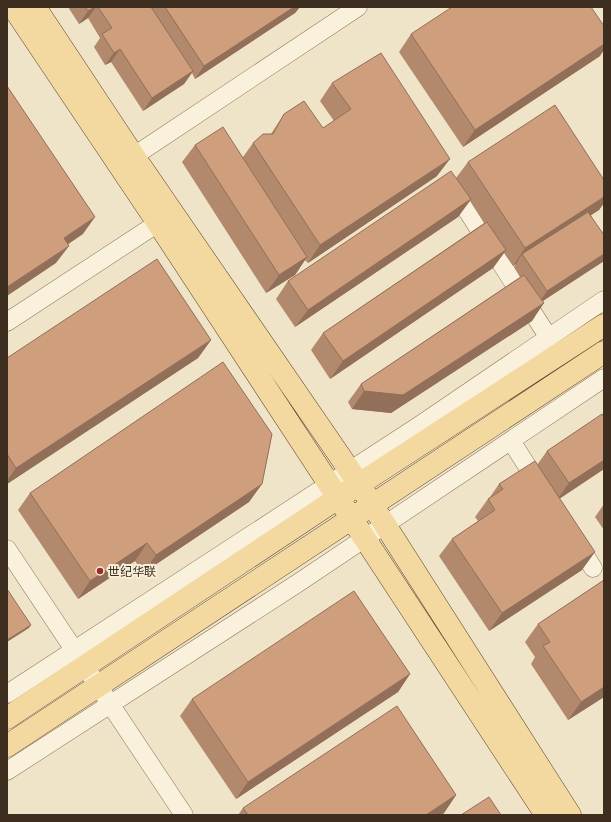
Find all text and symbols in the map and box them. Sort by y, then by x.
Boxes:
place label: 世纪华联 [108,562,156,580]
marker: 世纪华联 [95,566,105,576]

